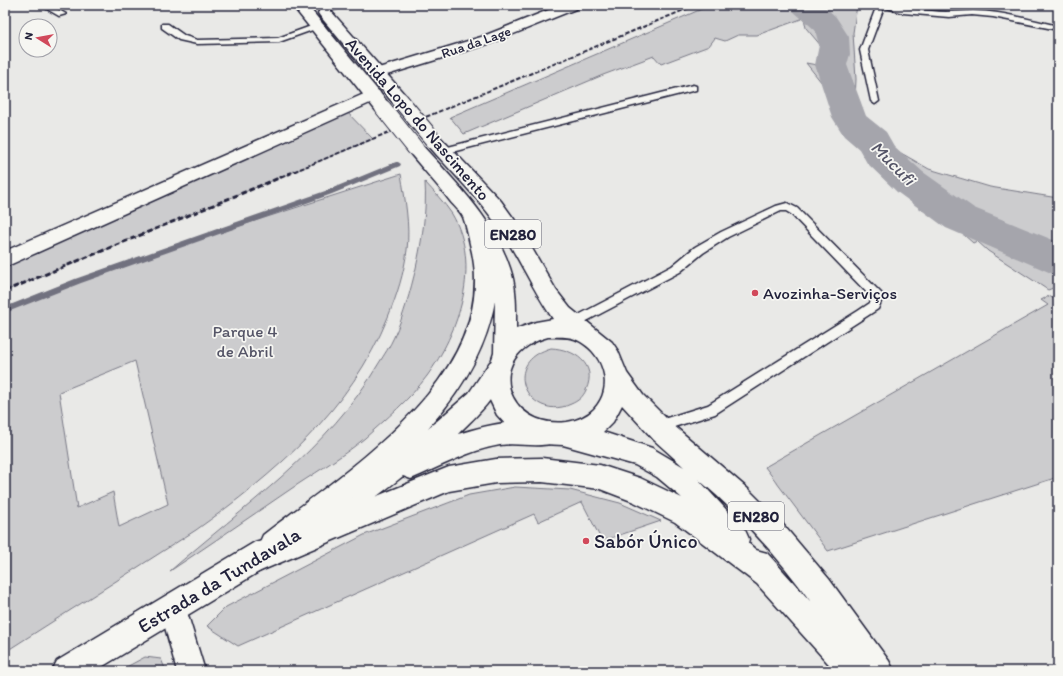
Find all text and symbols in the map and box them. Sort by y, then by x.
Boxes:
north arrow [18,18,58,58]
street label: Rua da Lage [439,23,514,62]
text: N [22,31,36,41]
street label: Avenida Lopo do Nascimento [342,34,494,204]
water label: Mucufi [866,136,921,191]
road number: EN280 [485,220,541,248]
place label: Avozinha-Serviços [763,283,897,303]
marker: Avozinha-Serviços [750,288,760,298]
park label: Parque 4 de Abril [213,321,277,361]
road number: EN280 [728,502,784,530]
street label: Estrada da Tundavala [133,522,305,638]
place label: Sabór Único [594,529,698,553]
marker: Sabór Único [581,536,591,546]

